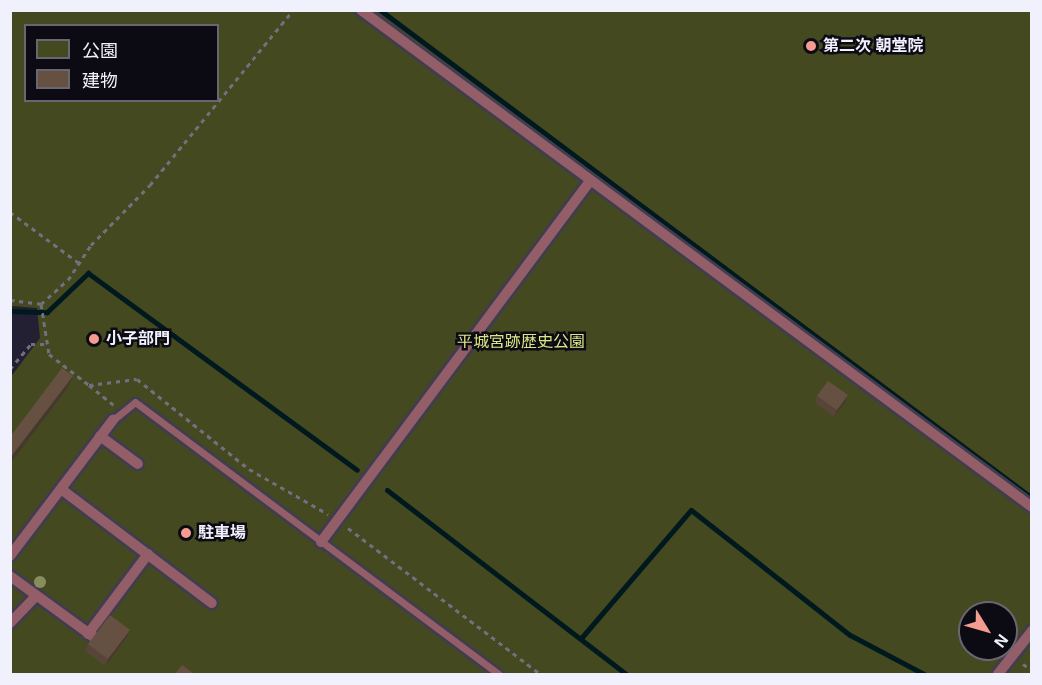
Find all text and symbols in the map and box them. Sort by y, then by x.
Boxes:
legend [24,24,219,102]
place label: 第二次 朝堂院 [823,36,923,56]
marker: 第二次 朝堂院 [804,39,818,53]
text: 公園 [82,41,118,61]
text: 建物 [82,71,118,91]
place label: 小子部門 [106,329,170,349]
marker: 小子部門 [87,332,101,346]
park label: 平城宮跡歴史公園 [457,332,585,352]
place label: 駐車場 [198,523,246,543]
marker: 駐車場 [179,526,193,540]
north arrow [958,601,1018,661]
text: N [991,631,1011,651]

